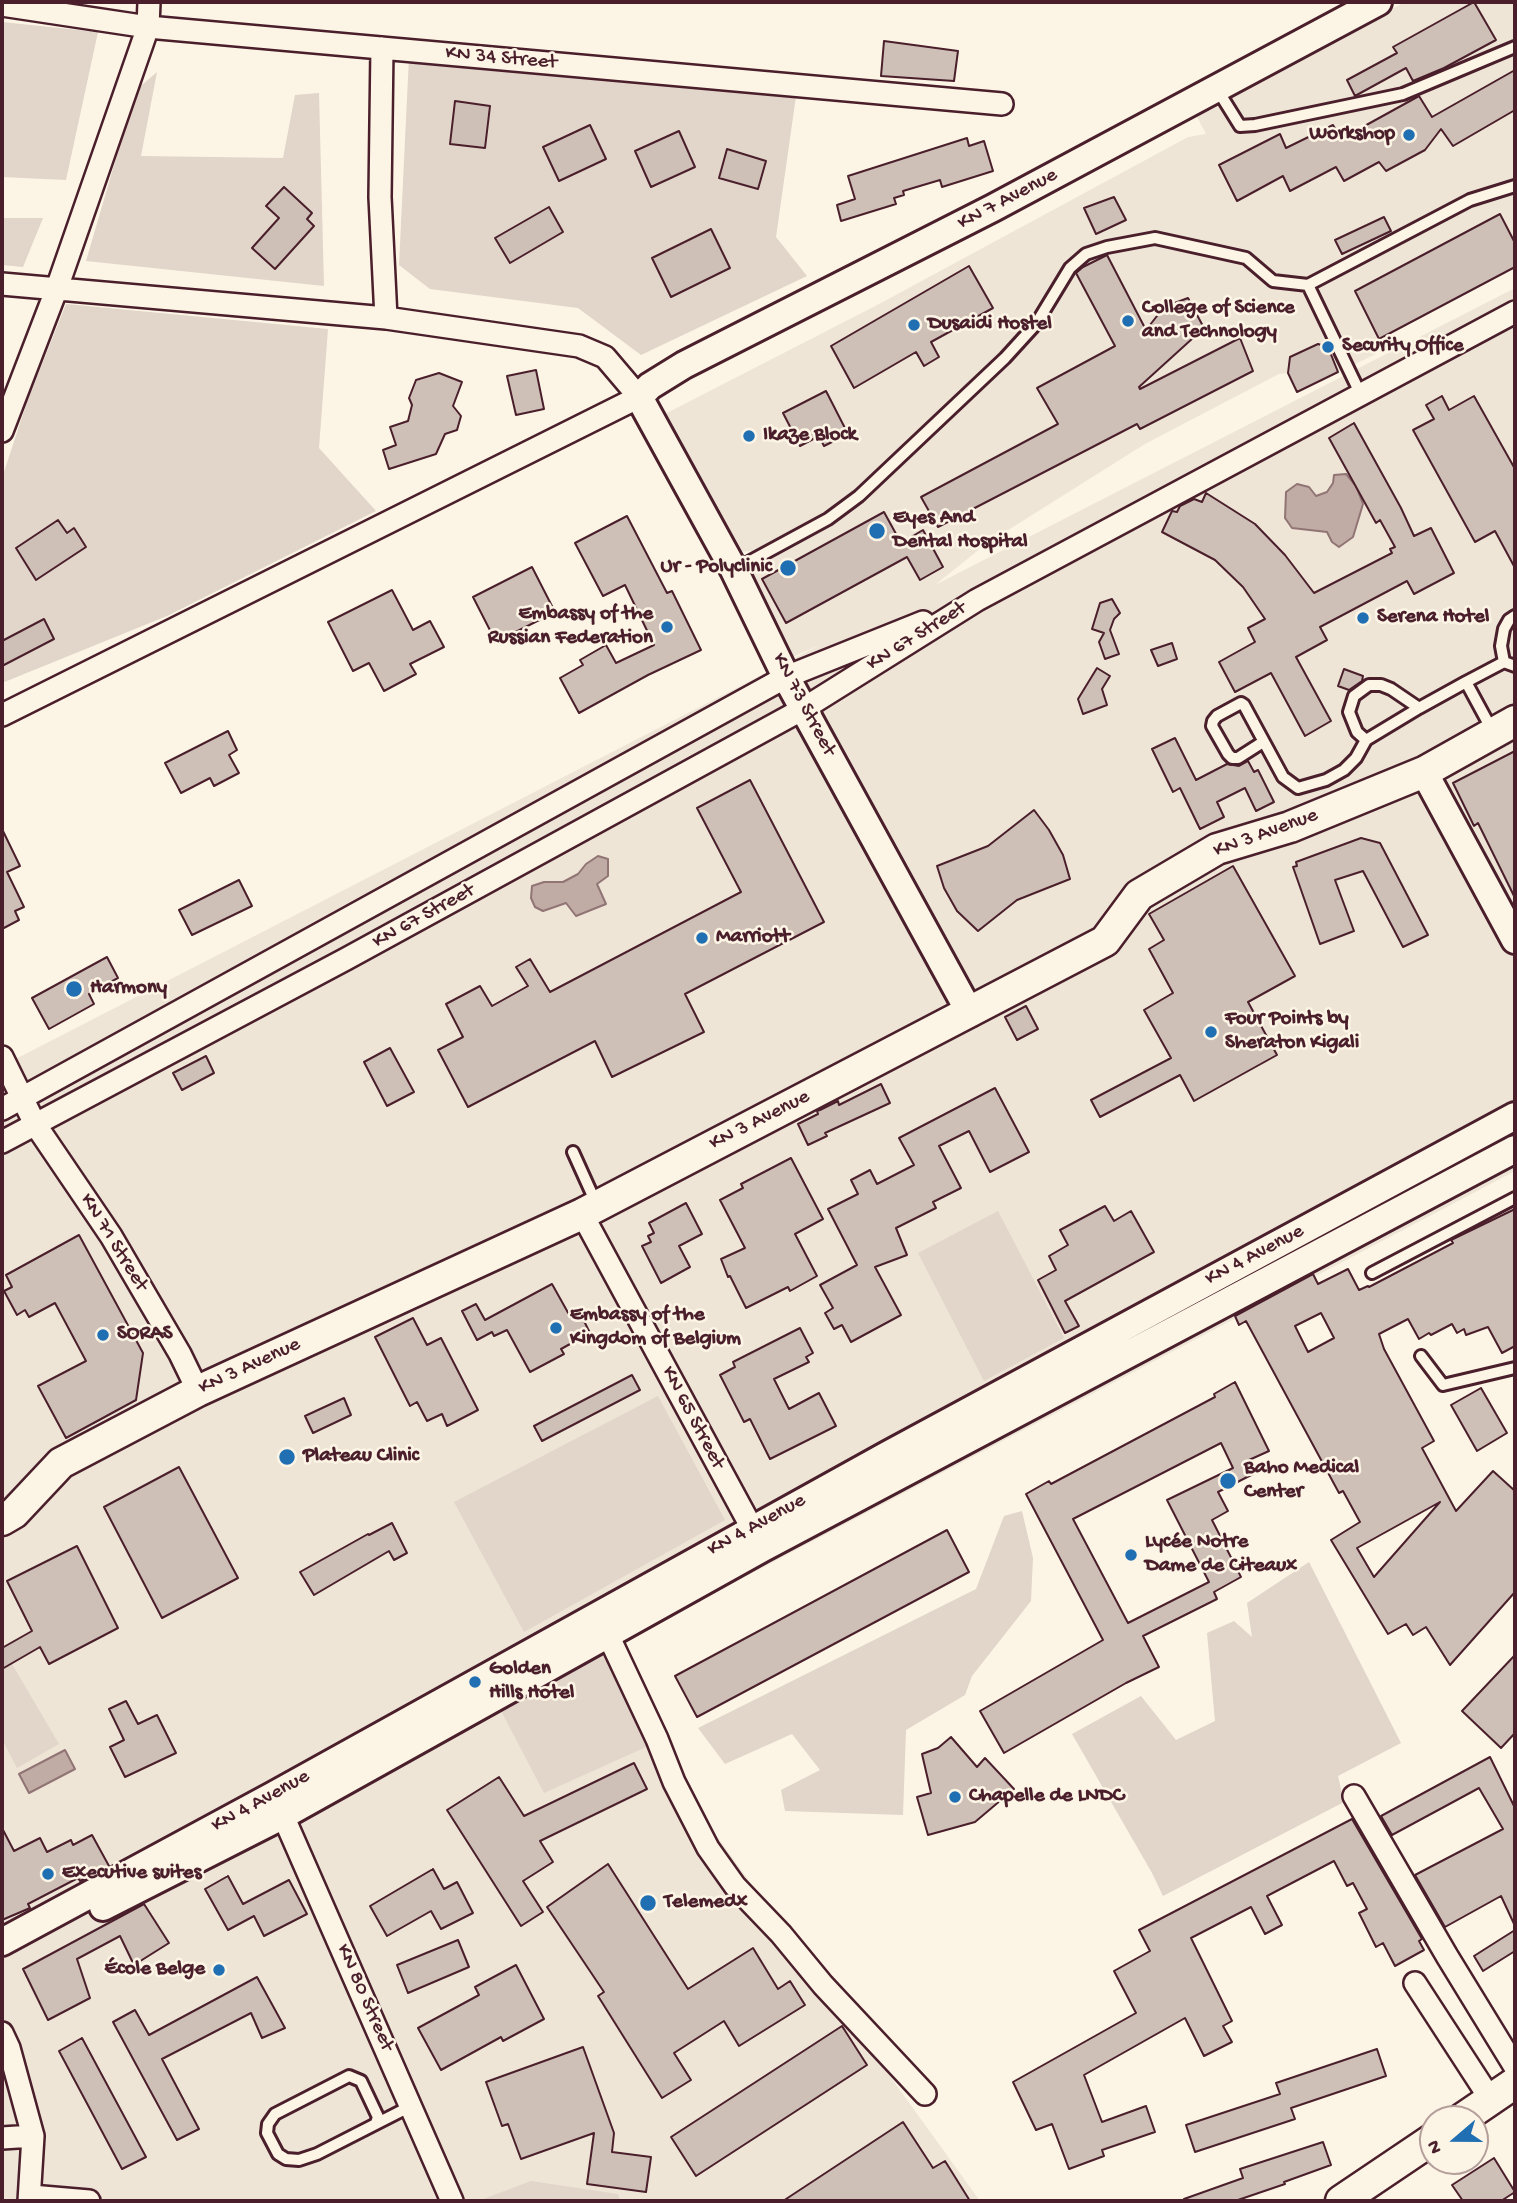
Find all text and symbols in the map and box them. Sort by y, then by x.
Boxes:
street label: KN 34 Street [444,42,558,76]
place label: Workshop [1309,122,1395,148]
marker: Workshop [1401,127,1417,143]
street label: KN 7 Avenue [954,163,1062,237]
place label: College of Science and Technology [1142,296,1295,346]
place label: Dusaidi Hostel [928,312,1052,338]
marker: College of Science and Technology [1120,313,1136,329]
marker: Dusaidi Hostel [906,317,922,333]
place label: Security Office [1342,334,1463,360]
marker: Security Office [1320,339,1336,355]
place label: Ikaze Block [763,423,857,449]
marker: Ikaze Block [741,428,757,444]
place label: Eyes And Dental Hospital [893,506,1028,556]
marker: Eyes And Dental Hospital [867,521,887,541]
place label: Ur - Polyclinic [660,555,772,581]
marker: Ur - Polyclinic [778,558,798,578]
street label: KN 67 Street [863,596,971,678]
place label: Embassy of the Russian Federation [488,602,653,652]
place label: Serena Hotel [1377,605,1489,631]
marker: Serena Hotel [1355,610,1371,626]
marker: Embassy of the Russian Federation [659,619,675,635]
street label: KN 73 Street [765,649,841,761]
street label: KN 3 Avenue [1210,803,1322,865]
street label: KN 67 Street [369,879,479,955]
place label: Marriott [716,925,790,951]
marker: Marriott [694,930,710,946]
place label: Harmony [90,976,167,1002]
marker: Harmony [64,979,84,999]
place label: Four Points by Sheraton Kigali [1225,1007,1359,1057]
marker: Four Points by Sheraton Kigali [1203,1024,1219,1040]
street label: KN 3 Avenue [706,1085,814,1157]
street label: KN 71 Street [73,1189,153,1297]
street label: KN 4 Avenue [1201,1219,1309,1293]
place label: Embassy of the Kingdom of Belgium [570,1303,741,1353]
marker: Embassy of the Kingdom of Belgium [548,1320,564,1336]
place label: SORAS [117,1322,173,1348]
marker: SORAS [95,1327,111,1343]
street label: KN 3 Avenue [195,1332,305,1402]
street label: KN 65 Street [654,1362,730,1474]
place label: Plateau Clinic [303,1444,419,1470]
marker: Plateau Clinic [277,1447,297,1467]
place label: Baho Medical Center [1244,1456,1359,1506]
marker: Baho Medical Center [1218,1471,1238,1491]
street label: KN 4 Avenue [704,1489,810,1563]
place label: Lycée Notre Dame de Citeaux [1145,1530,1297,1580]
marker: Lycée Notre Dame de Citeaux [1123,1547,1139,1563]
place label: Golden Hills Hotel [489,1657,574,1707]
marker: Golden Hills Hotel [467,1674,483,1690]
street label: KN 4 Avenue [208,1765,314,1839]
place label: Chapelle de LNDC [969,1784,1124,1810]
marker: Chapelle de LNDC [947,1789,963,1805]
place label: Executive suites [62,1861,201,1887]
marker: Executive suites [40,1866,56,1882]
place label: Telemedx [664,1890,747,1916]
marker: Telemedx [638,1893,658,1913]
street label: KN 80 Street [329,1941,399,2055]
place label: École Belge [104,1957,205,1983]
marker: École Belge [211,1962,227,1978]
north arrow [1419,2105,1489,2175]
text: N [1423,2137,1449,2156]

